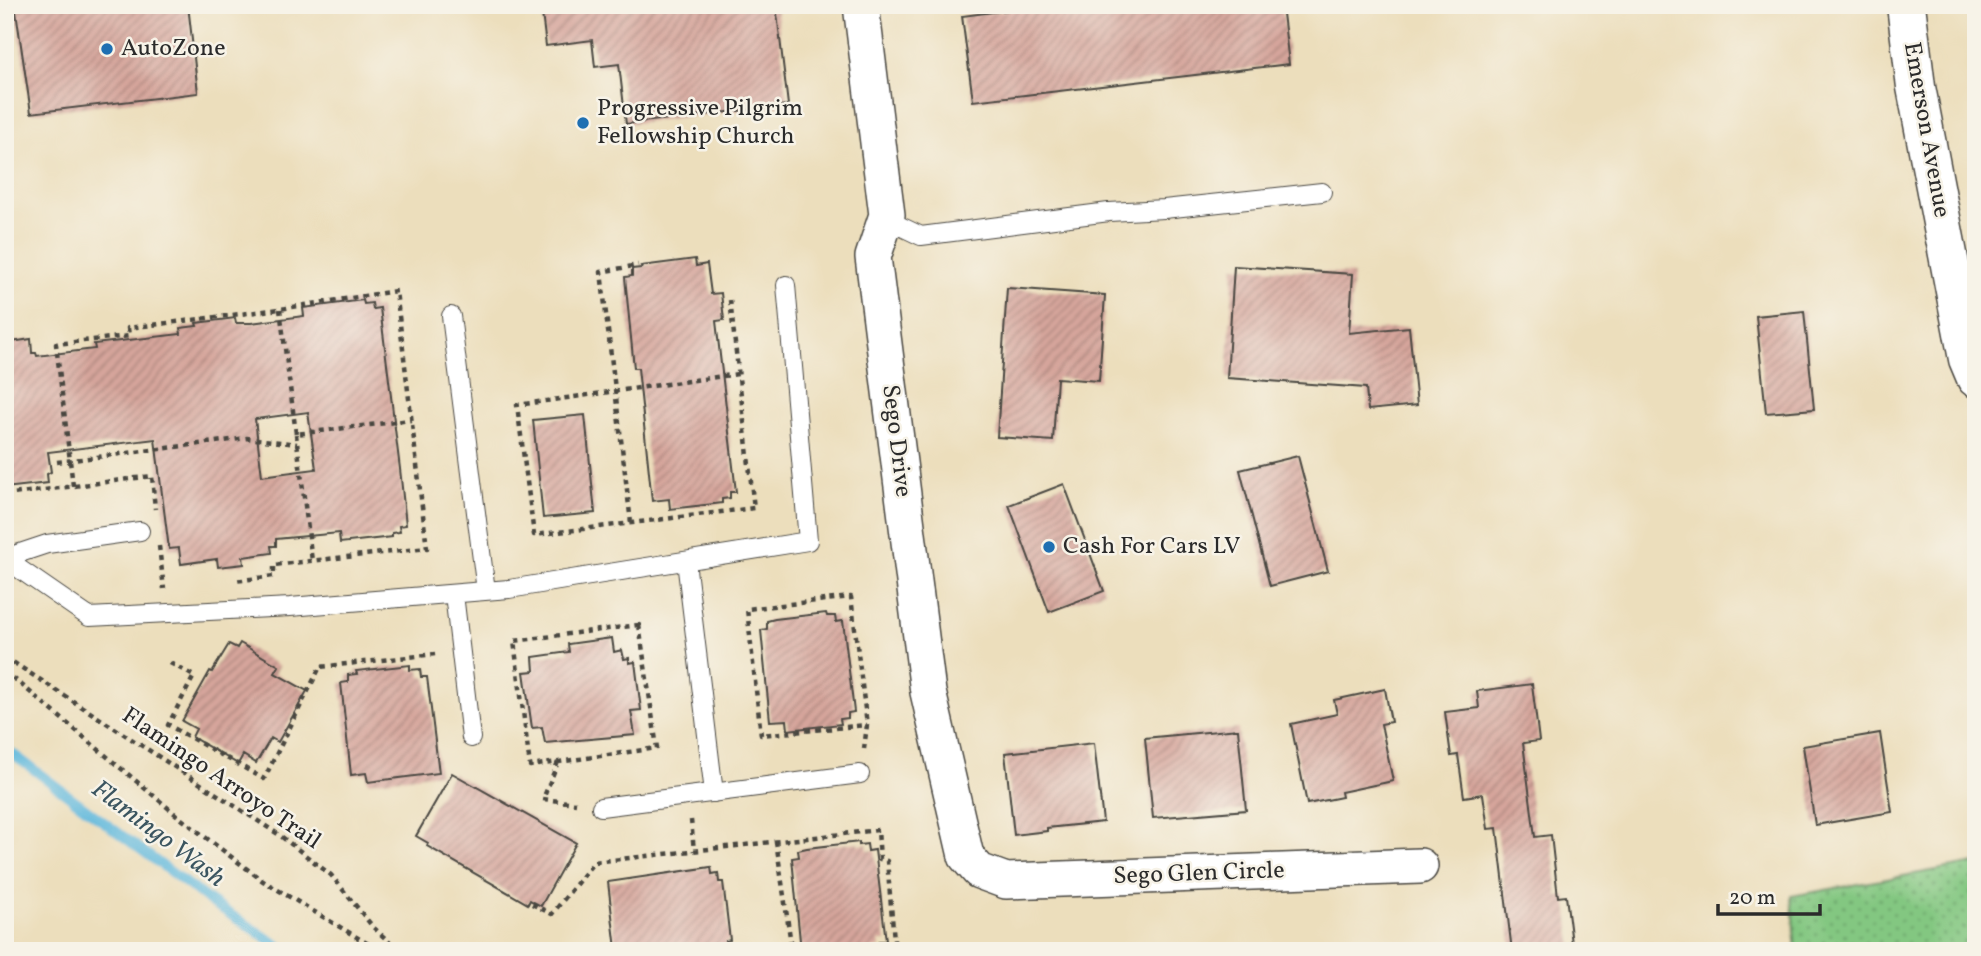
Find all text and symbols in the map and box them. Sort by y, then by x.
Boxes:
place label: AutoZone [121,32,226,66]
street label: Emerson Avenue [1894,40,1958,220]
marker: AutoZone [99,41,115,57]
place label: Progressive Pilgrim Fellowship Church [597,92,803,154]
marker: Progressive Pilgrim Fellowship Church [575,115,591,131]
street label: Sego Drive [872,383,920,499]
place label: Cash For Cars LV [1063,530,1240,564]
marker: Cash For Cars LV [1041,539,1057,555]
street label: Flamingo Arroyo Trail [115,700,327,858]
water label: Flamingo Wash [84,772,232,896]
street label: Sego Glen Circle [1113,854,1285,894]
scale bar [1718,872,1820,916]
text: 20 m [1729,884,1775,913]

